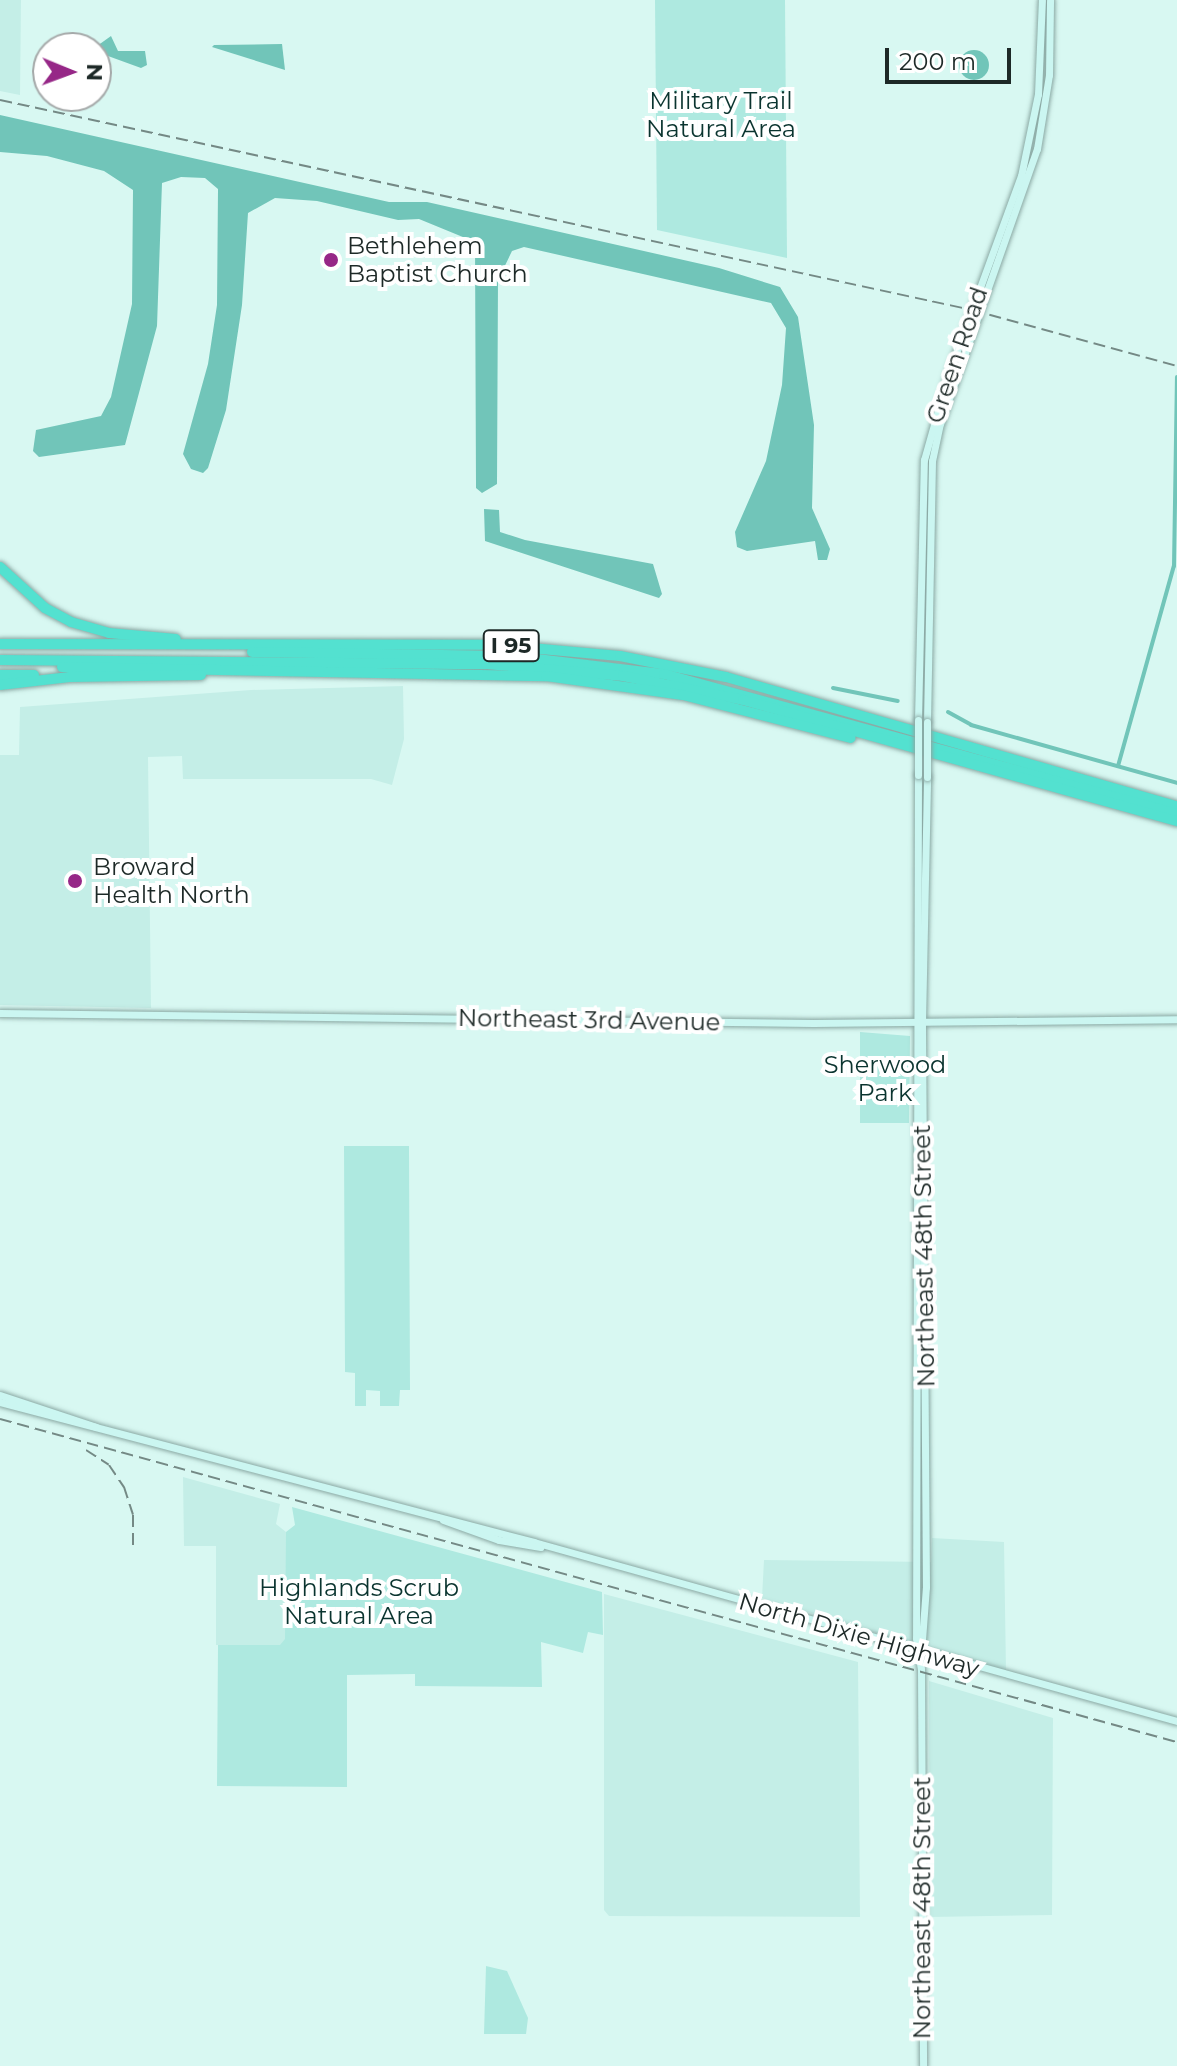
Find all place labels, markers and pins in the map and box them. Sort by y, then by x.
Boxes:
place label: Bethlehem Baptist Church [347,232,528,288]
marker: Bethlehem Baptist Church [322,251,340,269]
place label: Broward Health North [93,853,250,909]
marker: Broward Health North [64,870,86,892]

